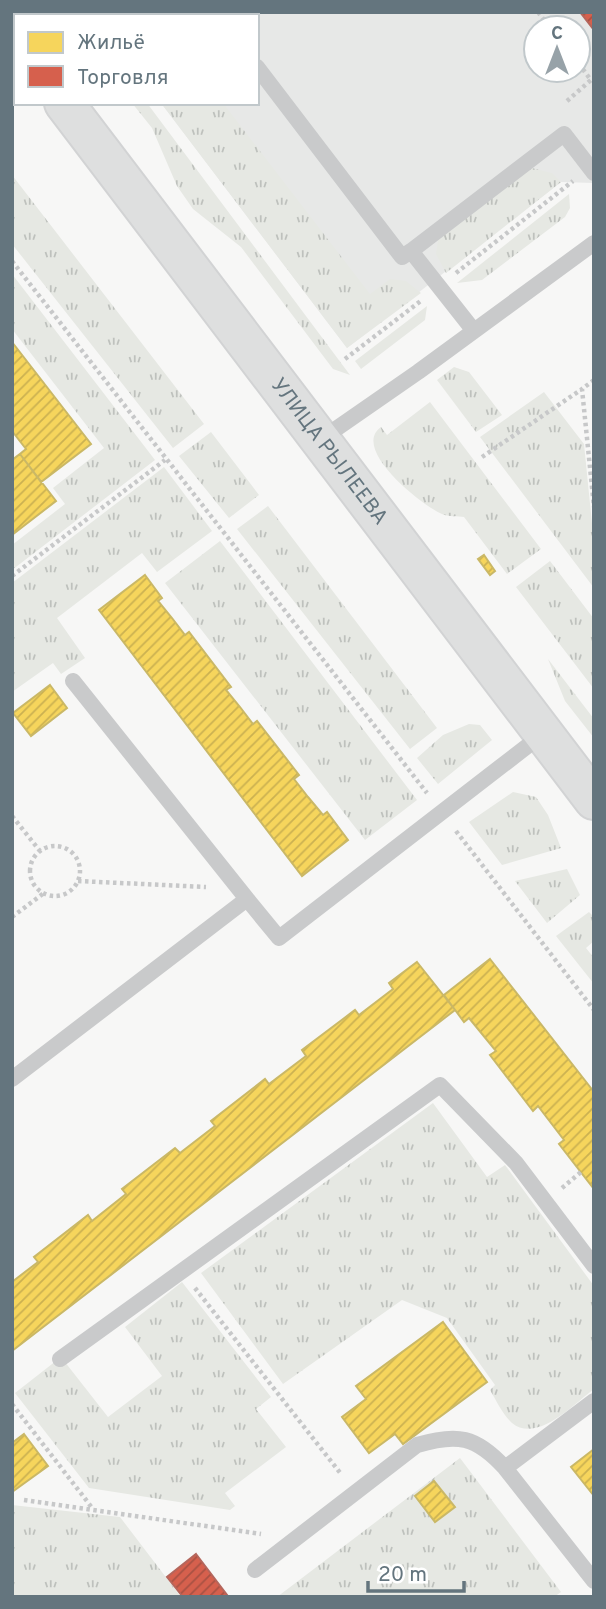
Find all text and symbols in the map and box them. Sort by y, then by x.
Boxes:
legend [14,14,259,105]
north arrow [522,14,592,84]
text: С [551,22,563,46]
text: Жильё [77,30,145,57]
text: Торговля [77,65,168,92]
street label: УЛИЦА РЫЛЕЕВА [265,373,394,531]
scale bar [368,1550,464,1594]
text: 20 m [378,1562,427,1589]

